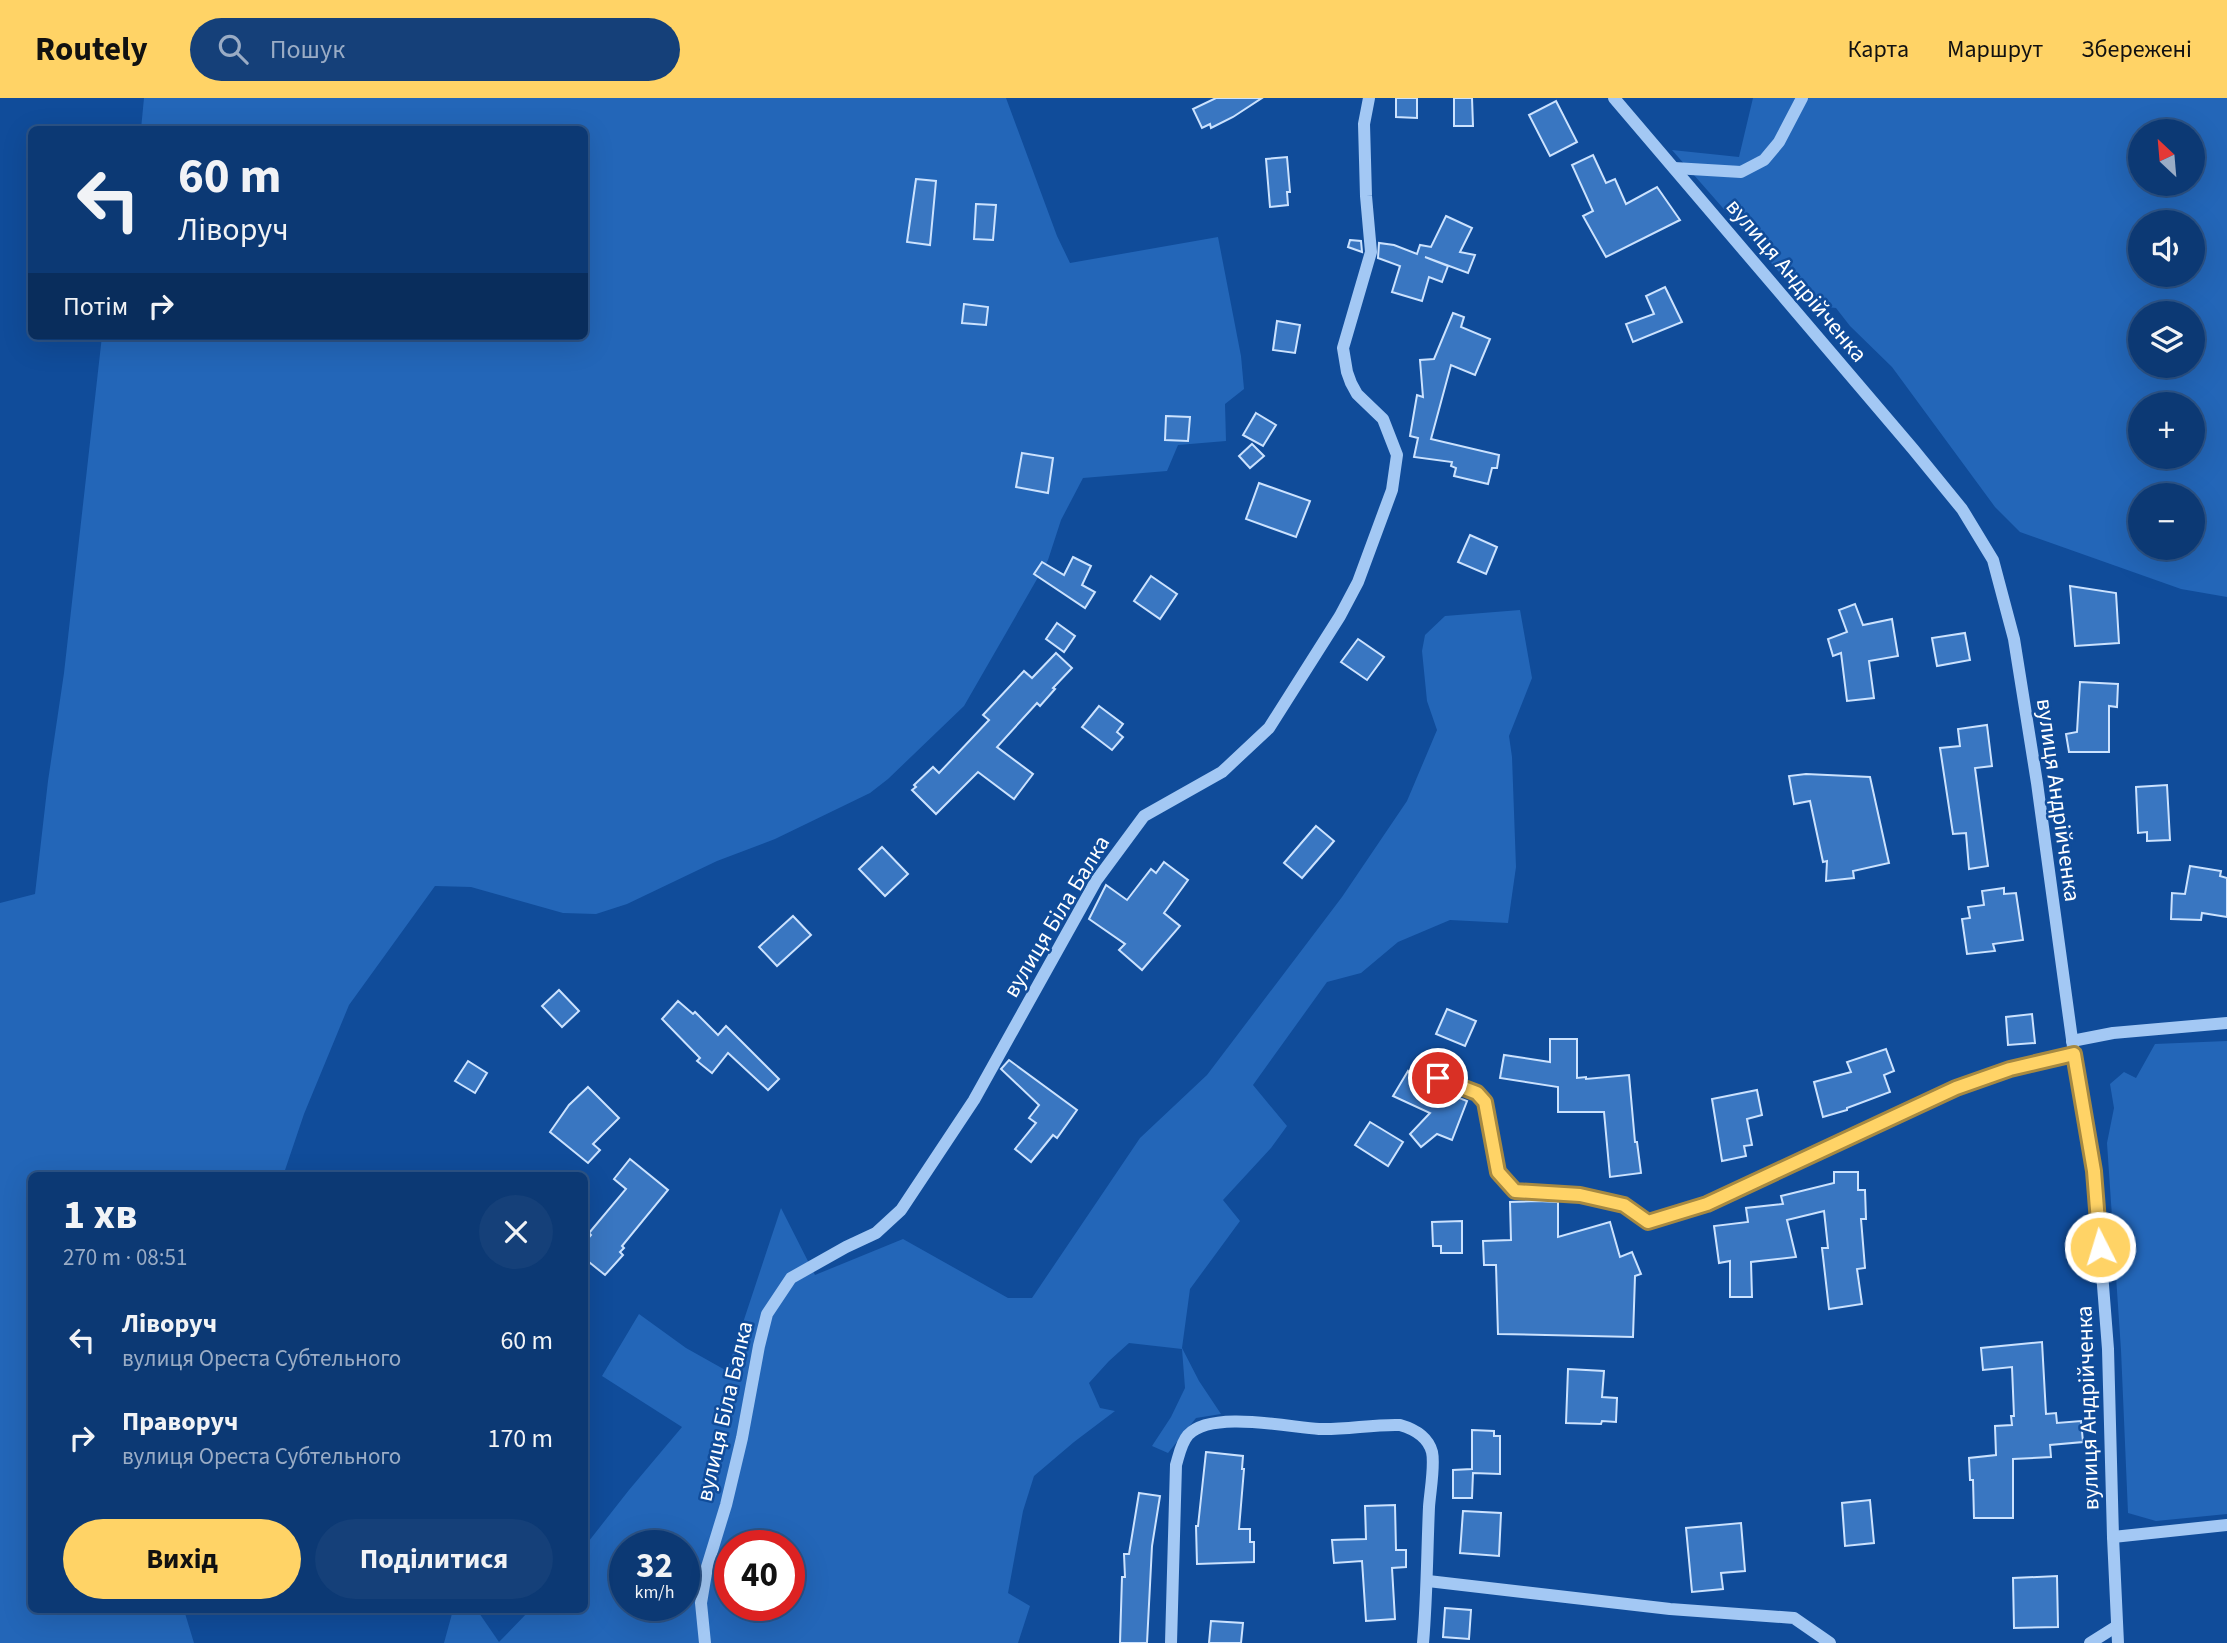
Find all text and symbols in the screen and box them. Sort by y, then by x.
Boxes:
search box [190,18,680,81]
text: Routely [35,26,148,73]
icon: search [214,30,252,68]
text: Пошук [270,31,345,68]
text: Карта [1847,32,1909,67]
text: Маршрут [1947,32,2043,67]
text: Збережені [2081,32,2192,67]
north arrow [2128,119,2205,196]
map controls [2128,119,2205,560]
text: 60 m [178,142,282,212]
icon: left [63,154,154,245]
street label: вулиця Андрійченка [1718,191,1875,369]
text: Ліворуч [178,207,289,253]
button: sound [2128,210,2205,287]
icon: right [142,287,180,325]
text: Потім [63,288,128,325]
button: layers [2128,301,2205,378]
button: + [2128,392,2205,469]
button: − [2128,483,2205,560]
street label: вулиця Андрійченка [2028,696,2089,904]
street label: вулиця Біла Балка [995,829,1118,1004]
pin [1408,1048,1468,1108]
icon: arrive [1419,1059,1457,1097]
text: 1 хв [63,1185,137,1245]
button: close [479,1195,553,1269]
position arrow [2063,1210,2137,1284]
text: 270 m · 08:51 [63,1241,187,1274]
text: Ліворуч [122,1305,217,1342]
street label: вулиця Андрійченка [2067,1305,2108,1511]
street label: вулиця Біла Балка [688,1318,761,1504]
icon: left [63,1321,101,1359]
text: 60 m [500,1322,553,1359]
text: вулиця Ореста Субтельного [122,1342,401,1375]
text: Праворуч [122,1403,238,1440]
icon: right [63,1419,101,1457]
text: 170 m [487,1420,553,1457]
text: вулиця Ореста Субтельного [122,1440,401,1473]
button: Вихід [63,1519,301,1599]
button: Поділитися [315,1519,553,1599]
speed limit sign: 40 [714,1530,805,1621]
text: 32 [636,1541,673,1591]
text: km/h [635,1580,674,1605]

